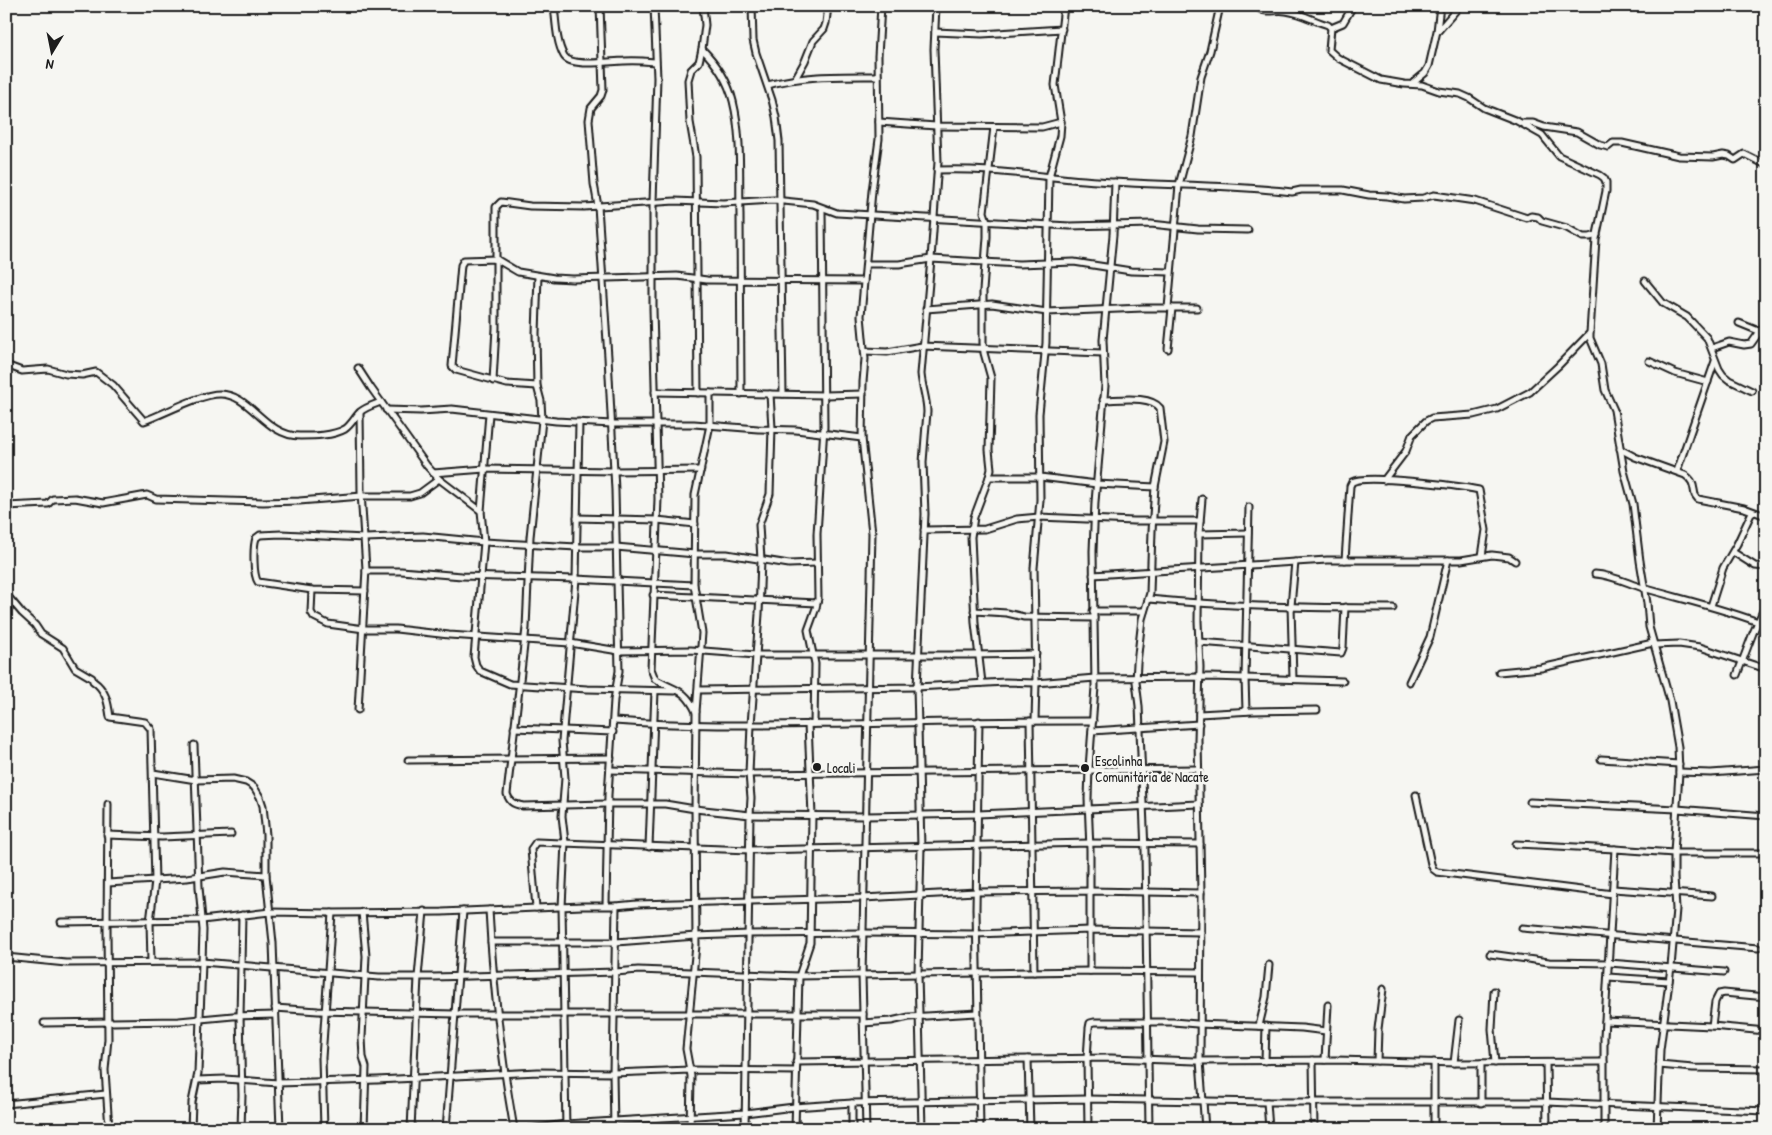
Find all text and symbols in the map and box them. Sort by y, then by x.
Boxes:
north arrow [28,28,78,78]
text: N [44,55,55,75]
place label: Escolinha Comunitária de Nacate [1095,751,1209,786]
place label: Locali [827,758,856,777]
marker: Locali [811,761,823,773]
marker: Escolinha Comunitária de Nacate [1079,762,1091,774]

